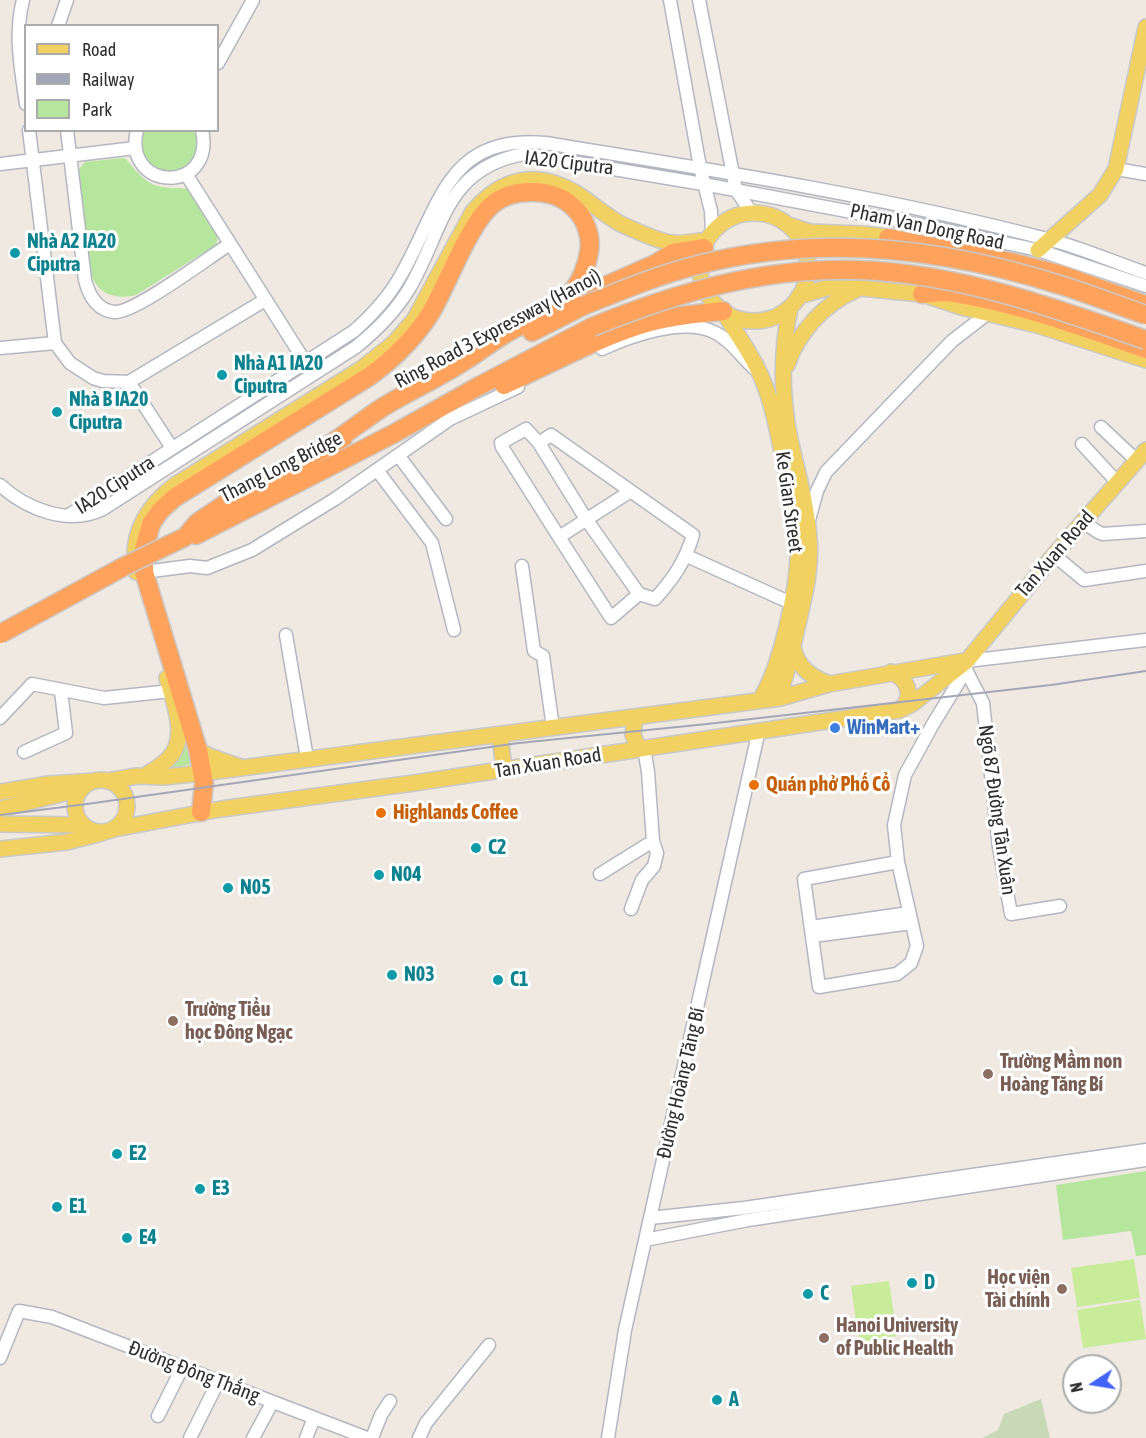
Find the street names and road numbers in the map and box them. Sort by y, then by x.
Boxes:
street label: IA20 Ciputra [523,146,615,180]
street label: Pham Van Dong Road [848,199,1006,255]
street label: Ring Road 3 Expressway (Hanoi) [391,264,605,394]
street label: Thang Long Bridge [216,426,346,508]
street label: IA20 Ciputra [71,450,159,520]
street label: Ke Gian Street [770,450,808,554]
street label: Tan Xuan Road [1011,505,1099,603]
street label: Ngõ 87 Đường Tân Xuân [973,723,1021,897]
street label: Tan Xuan Road [493,743,603,783]
street label: Đường Hoàng Tăng Bí [652,1005,710,1161]
street label: Đường Đông Thắng [125,1336,263,1408]

